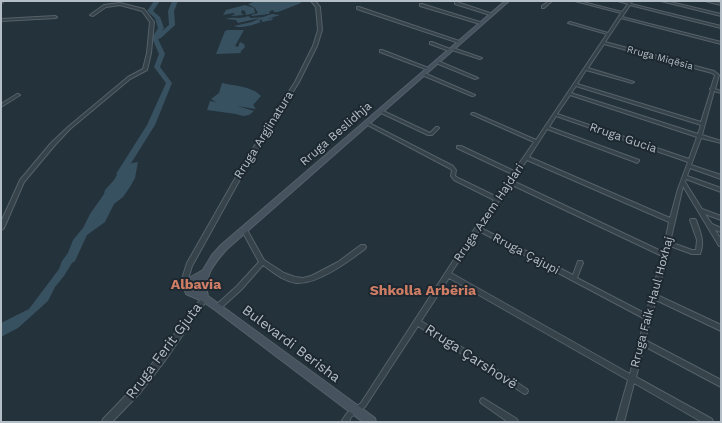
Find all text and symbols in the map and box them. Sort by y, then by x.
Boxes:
street label: Rruga Miqësia [626,43,694,73]
street label: Rruga Argjinatura [231,88,297,182]
street label: Rruga Beslidhja [297,99,375,169]
street label: Rruga Gucia [587,120,659,156]
street label: Rruga Azem Hajdari [451,161,527,265]
street label: Rruga Çajupi [490,230,562,278]
street label: Rruga Faik Haul Hoxhaj [628,235,676,369]
district label: Albavia [171,277,221,293]
district label: Shkolla Arbëria [370,283,476,299]
street label: Rruga Ferit Gjuta [122,300,206,402]
street label: Bulevardi Berisha [239,302,343,386]
street label: Rruga Çarshovë [422,321,520,393]

